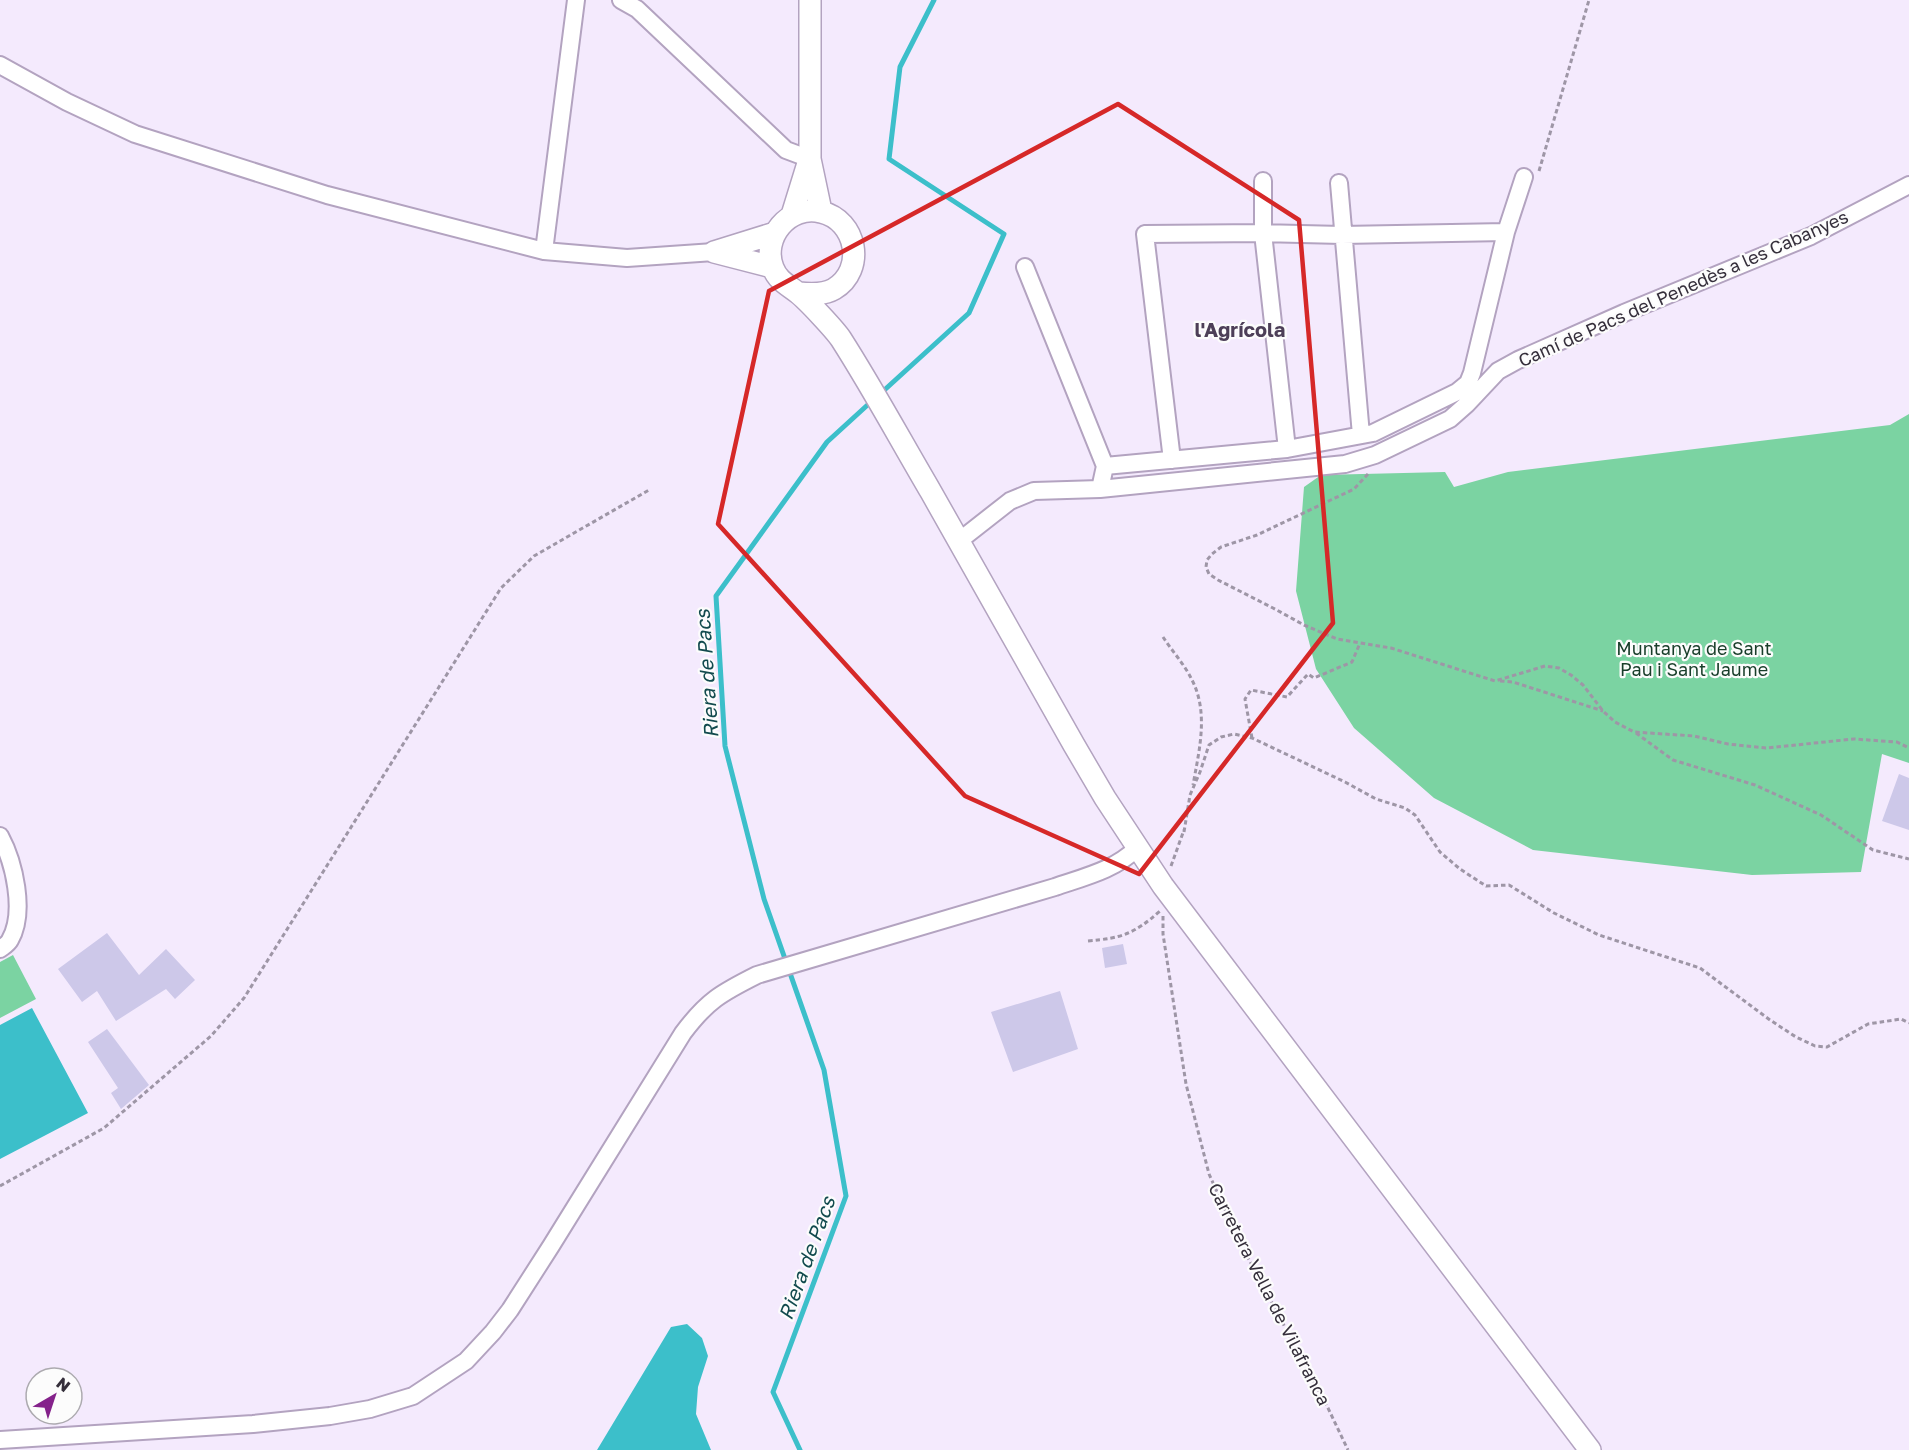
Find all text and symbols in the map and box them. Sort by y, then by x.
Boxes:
street label: Camí de Pacs del Penedès a les Cabanyes [1515,205,1851,371]
district label: l'Agrícola [1195,317,1285,341]
water label: Riera de Pacs [689,607,722,739]
park label: Muntanya de Sant Pau i Sant Jaume [1616,637,1772,680]
street label: Carretera Vella de Vilafranca [1204,1179,1336,1409]
water label: Riera de Pacs [773,1192,840,1323]
north arrow [24,1366,84,1426]
text: N [52,1373,74,1396]

